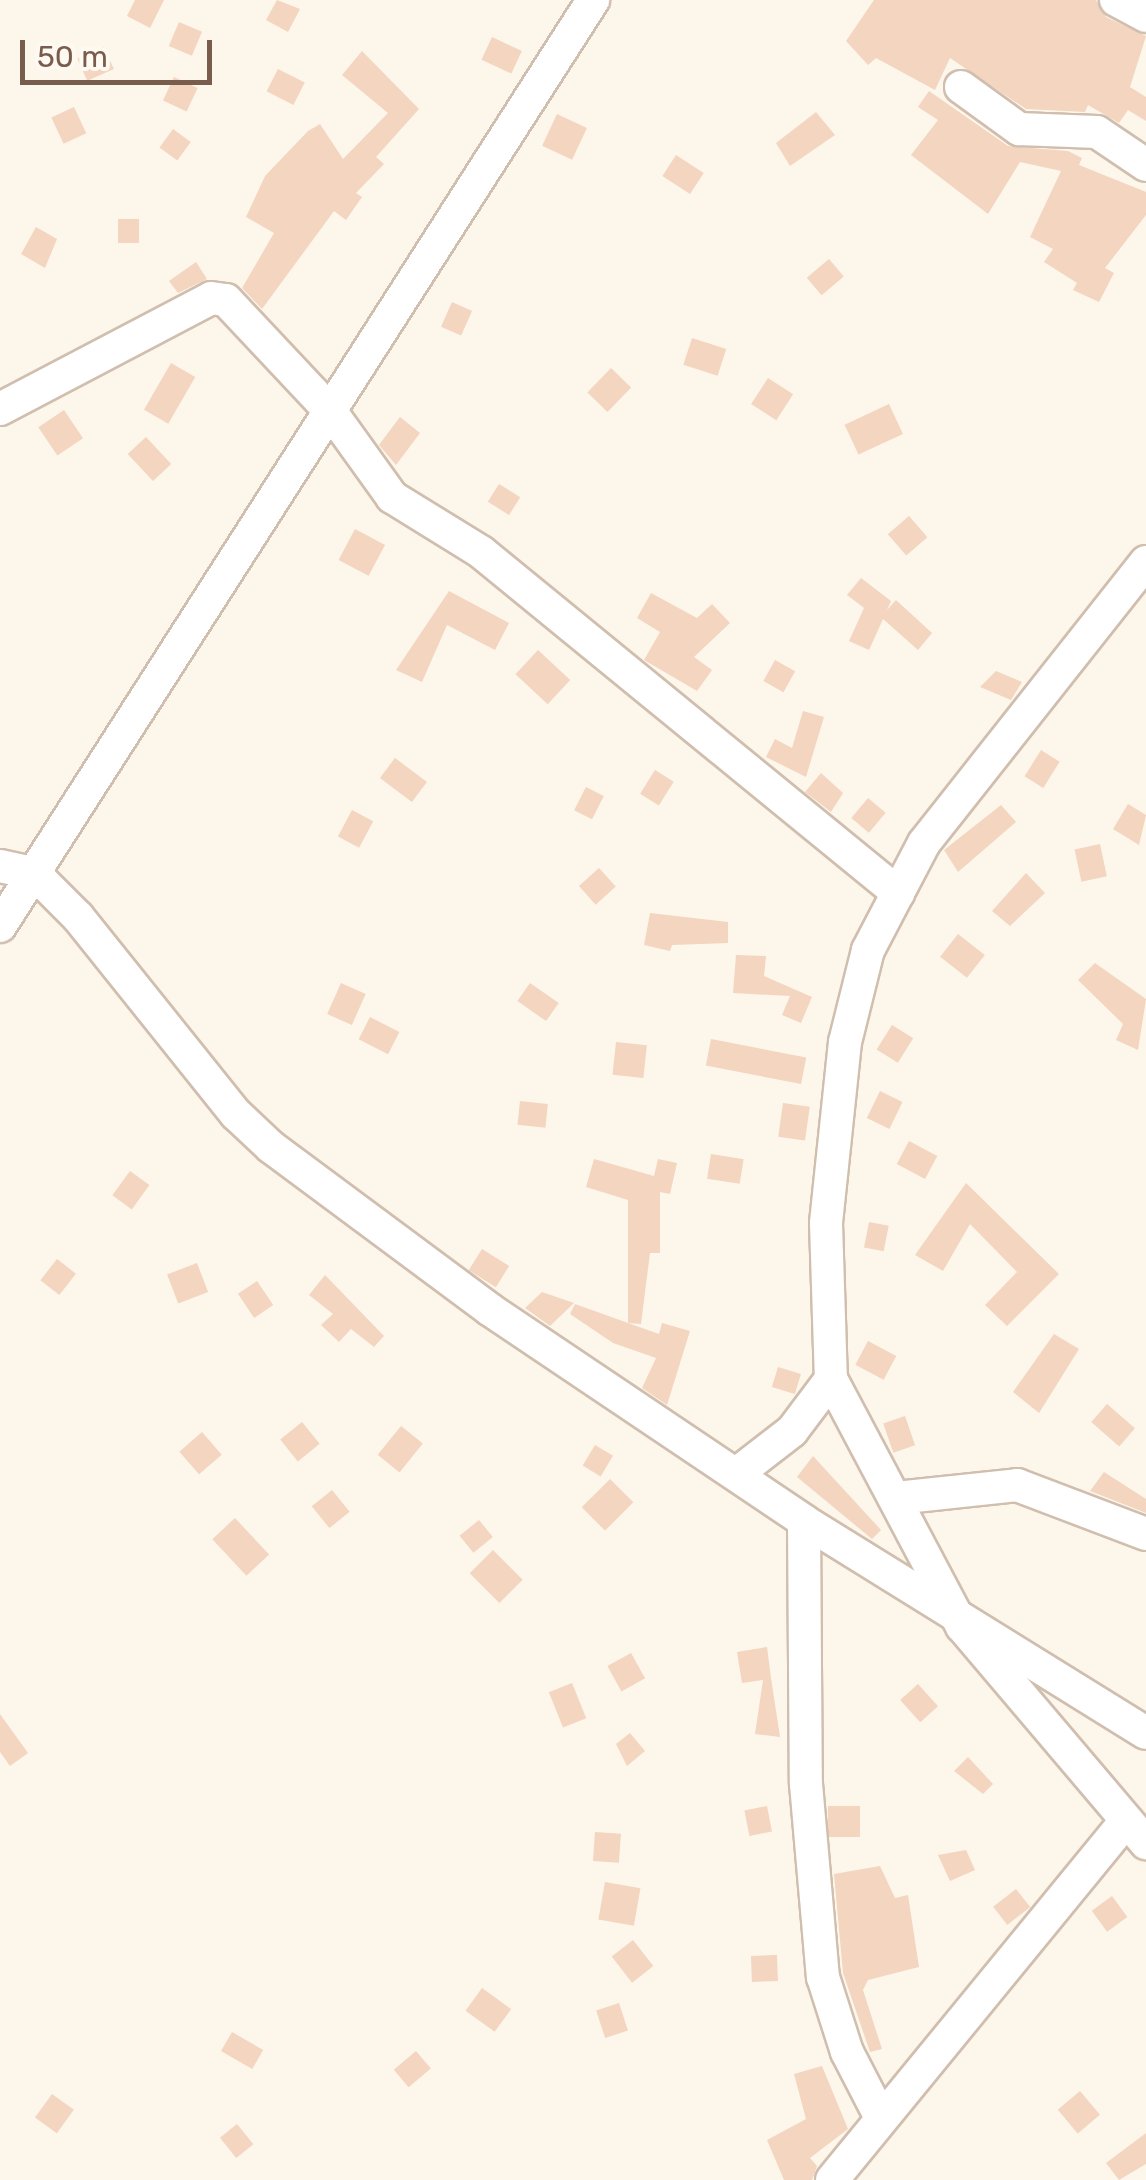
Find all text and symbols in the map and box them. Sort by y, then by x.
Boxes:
scale bar [25,20,218,82]
text: 50 m [37,39,108,75]

